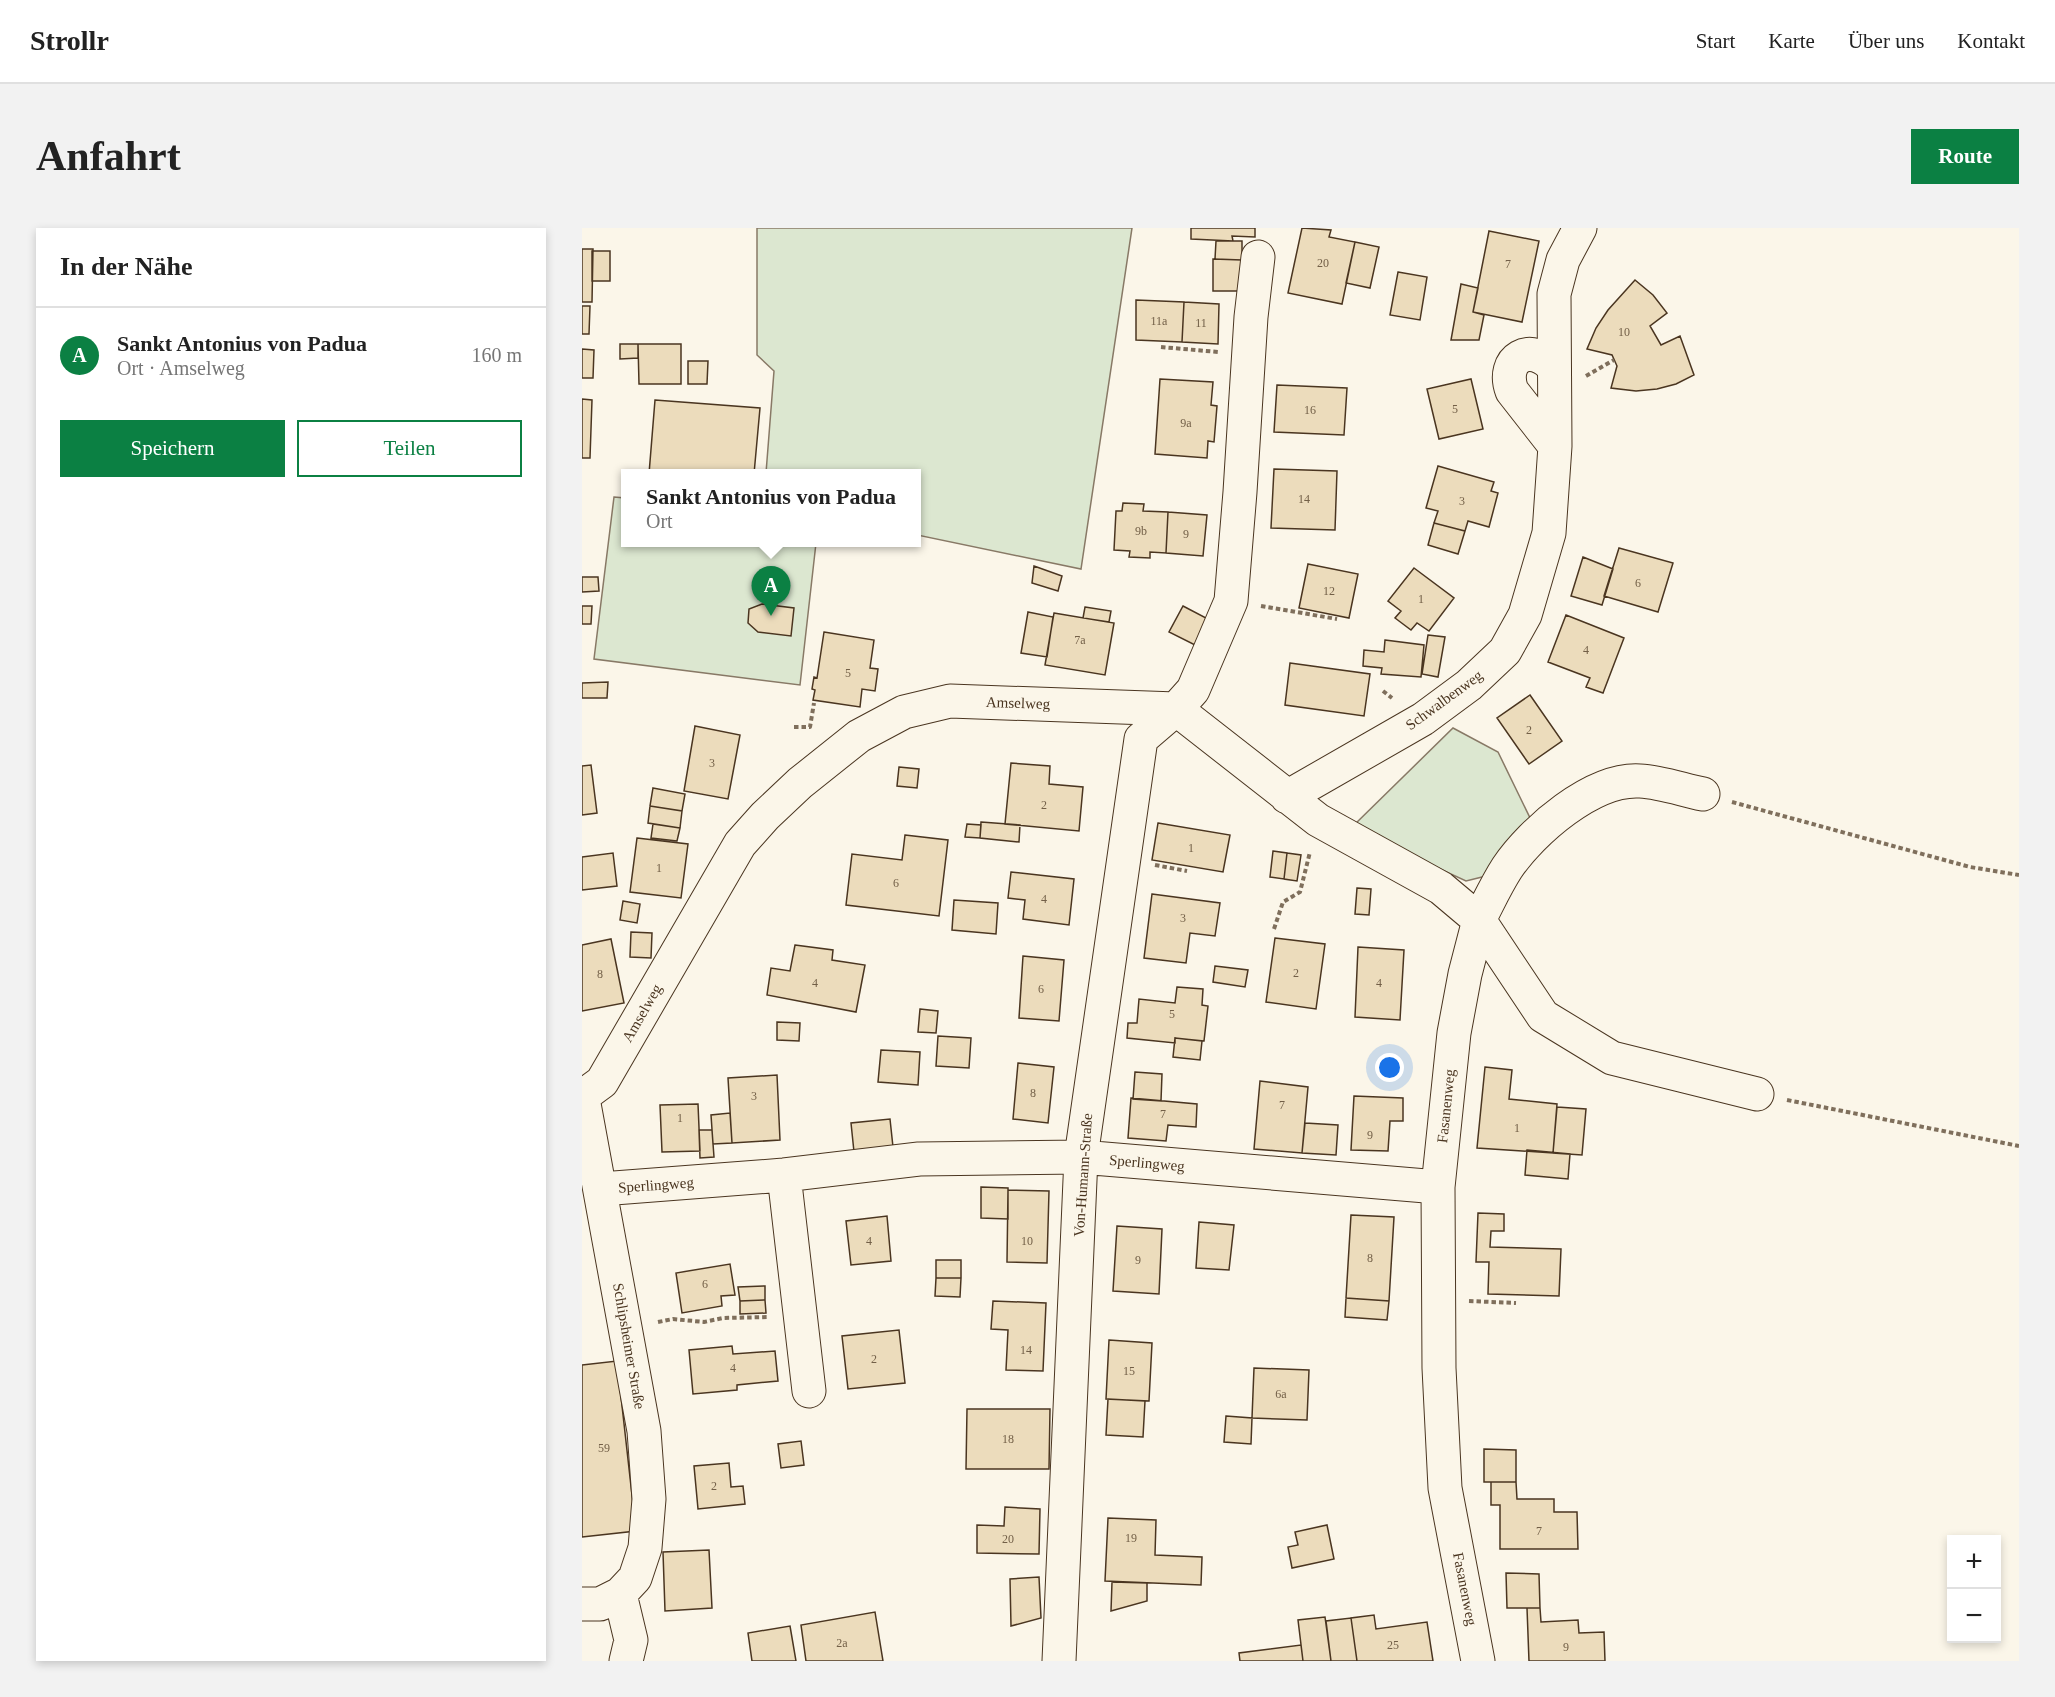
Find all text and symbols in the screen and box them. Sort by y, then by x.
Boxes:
text: Strollr [30,25,109,56]
text: Start [1696,29,1735,53]
text: Karte [1768,29,1815,53]
text: Über uns [1848,29,1924,53]
text: Kontakt [1957,29,2025,53]
button: Route [1911,129,2019,184]
text: Anfahrt [36,133,181,179]
text: In der Nähe [60,252,192,281]
house number: 20 [1317,256,1329,270]
house number: 7 [1505,257,1511,271]
house number: 11a [1151,314,1168,328]
house number: 11 [1195,316,1207,330]
house number: 10 [1618,325,1630,339]
text: Sankt Antonius von Padua [117,331,367,356]
text: A [72,344,87,366]
text: 160 m [471,344,522,366]
text: Ort · Amselweg [117,357,245,379]
house number: 5 [1452,402,1458,416]
house number: 16 [1304,403,1316,417]
house number: 9a [1180,416,1192,430]
button: Speichern [60,420,285,477]
button: Teilen [297,420,522,477]
popup [621,469,921,547]
text: Sankt Antonius von Padua [646,484,896,509]
house number: 14 [1298,492,1310,506]
house number: 3 [1459,494,1465,508]
text: Ort [646,510,673,532]
house number: 9b [1135,524,1147,538]
house number: 9 [1183,527,1189,541]
pin: A [752,566,790,616]
house number: 6 [1635,576,1641,590]
house number: 12 [1323,584,1335,598]
house number: 1 [1418,592,1424,606]
house number: 7a [1074,633,1086,647]
house number: 4 [1583,643,1589,657]
house number: 5 [845,666,851,680]
street label: Schwalbenweg [1403,667,1486,733]
street label: Amselweg [986,694,1051,712]
house number: 2 [1526,723,1532,737]
house number: 3 [709,756,715,770]
house number: 2 [1041,798,1047,812]
house number: 1 [1188,841,1194,855]
house number: 1 [656,861,662,875]
house number: 6 [893,876,899,890]
house number: 4 [1041,892,1047,906]
house number: 3 [1180,911,1186,925]
house number: 2 [1293,966,1299,980]
house number: 8 [597,967,603,981]
house number: 4 [812,976,818,990]
house number: 4 [1376,976,1382,990]
street label: Amselweg [619,981,665,1045]
house number: 6 [1038,982,1044,996]
house number: 5 [1169,1007,1175,1021]
your location [1375,1053,1404,1082]
street label: Fasanenweg [1434,1068,1458,1144]
house number: 8 [1030,1086,1036,1100]
house number: 3 [751,1089,757,1103]
house number: 7 [1279,1098,1285,1112]
house number: 7 [1160,1107,1166,1121]
house number: 1 [677,1111,683,1125]
street label: Von-Humann-Straße [1071,1112,1095,1237]
house number: 1 [1514,1121,1520,1135]
house number: 9 [1367,1128,1373,1142]
street label: Sperlingweg [1109,1152,1186,1174]
street label: Sperlingweg [618,1174,695,1196]
house number: 4 [866,1234,872,1248]
house number: 10 [1021,1234,1033,1248]
house number: 8 [1367,1251,1373,1265]
house number: 9 [1135,1253,1141,1267]
house number: 6 [702,1277,708,1291]
street label: Schlipsheimer Straße [610,1282,648,1411]
house number: 14 [1020,1343,1032,1357]
house number: 2 [871,1352,877,1366]
house number: 4 [730,1361,736,1375]
house number: 15 [1123,1364,1135,1378]
house number: 6a [1275,1387,1287,1401]
house number: 18 [1002,1432,1014,1446]
house number: 59 [598,1441,610,1455]
house number: 2 [711,1479,717,1493]
house number: 7 [1536,1524,1542,1538]
house number: 19 [1125,1531,1137,1545]
house number: 20 [1002,1532,1014,1546]
map controls [1947,1535,2001,1643]
button: + [1947,1535,2001,1589]
street label: Fasanenweg [1450,1551,1480,1627]
button: − [1947,1589,2001,1643]
house number: 2a [836,1636,848,1650]
house number: 25 [1387,1638,1399,1652]
house number: 9 [1563,1640,1569,1654]

